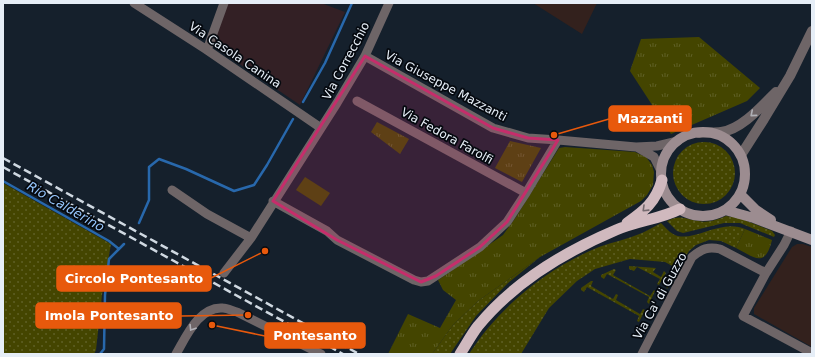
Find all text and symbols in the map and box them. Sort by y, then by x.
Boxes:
street label: Via Casola Canina [186,19,284,91]
street label: Via Correcchio [320,20,372,102]
street label: Via Giuseppe Mazzanti [383,48,509,124]
street label: Via Fedora Farolfi [398,105,496,167]
callout: Mazzanti [609,106,691,131]
one-way arrow [751,109,758,116]
text: Mazzanti [617,111,683,126]
water label: Rio Calderino [24,178,107,235]
one-way arrow [642,204,650,212]
street label: Via Ca' di Guzzo [630,250,690,342]
callout: Circolo Pontesanto [57,266,211,291]
text: Circolo Pontesanto [65,271,203,286]
callout: Imola Pontesanto [36,303,181,328]
text: Imola Pontesanto [45,308,173,323]
callout: Pontesanto [265,323,365,348]
one-way arrow [189,324,197,331]
text: Pontesanto [273,328,357,343]

